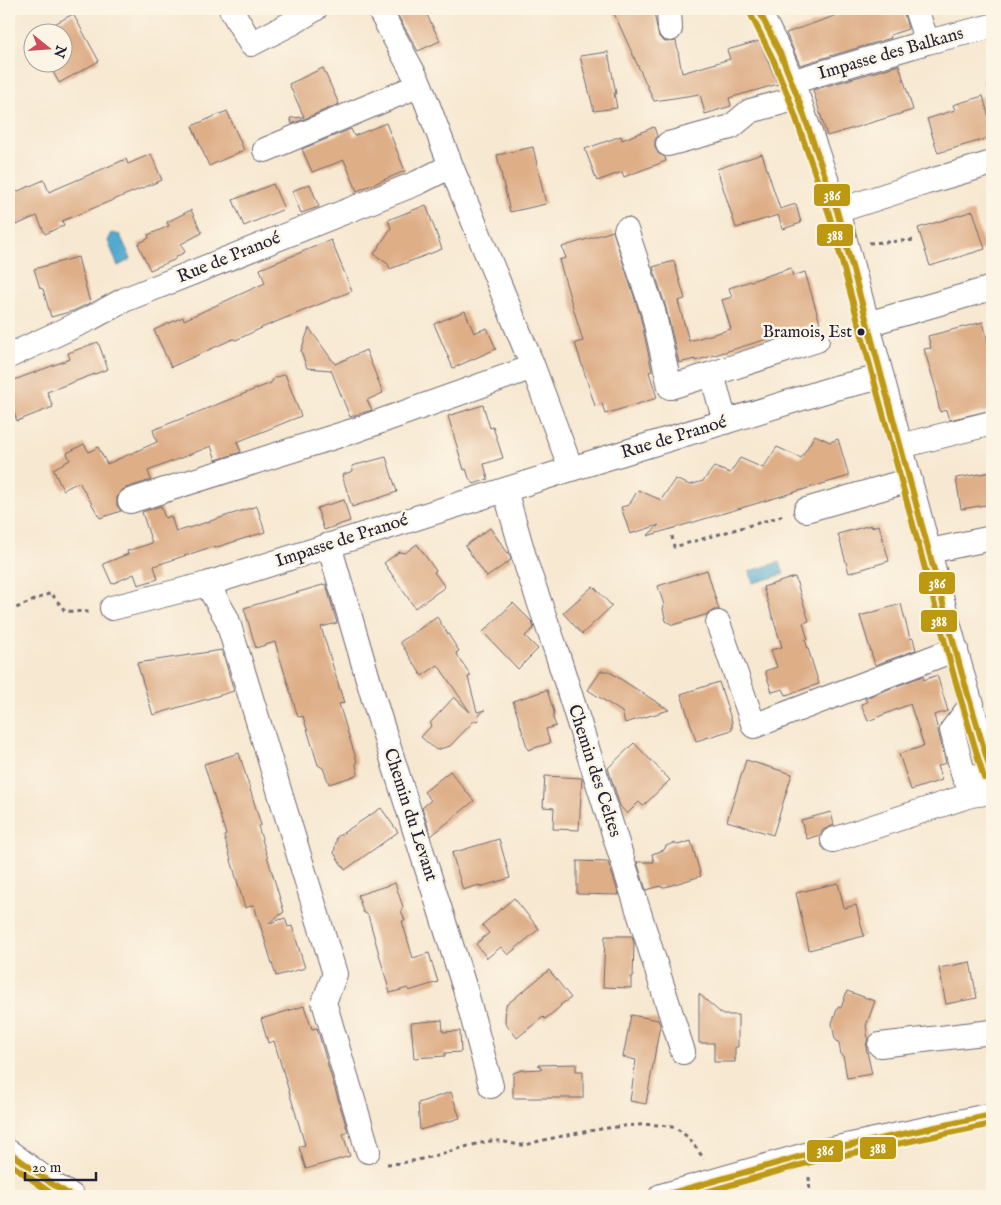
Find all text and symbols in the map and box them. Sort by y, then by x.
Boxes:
north arrow [22,22,72,72]
street label: Impasse des Balkans [816,22,966,86]
text: N [49,42,70,60]
line badge: 386 [813,183,851,207]
text: 386 [824,187,841,205]
line badge: 388 [816,223,854,247]
street label: Rue de Pranoé [174,227,284,289]
text: 388 [827,227,844,245]
place label: Bramois, Est [763,322,852,343]
marker: Bramois, Est [856,327,866,337]
street label: Rue de Pranoé [618,411,730,465]
street label: Impasse de Pranoé [273,509,411,573]
line badge: 386 [918,571,956,595]
text: 386 [929,575,946,593]
line badge: 388 [920,609,958,633]
text: 388 [931,613,948,631]
street label: Chemin des Celtes [562,702,626,840]
street label: Chemin du Levant [378,746,442,884]
line badge: 388 [859,1136,897,1160]
line badge: 386 [806,1139,844,1163]
text: 388 [870,1140,887,1158]
text: 386 [817,1142,834,1160]
scale bar [25,1150,96,1182]
text: 20 m [32,1158,62,1177]

